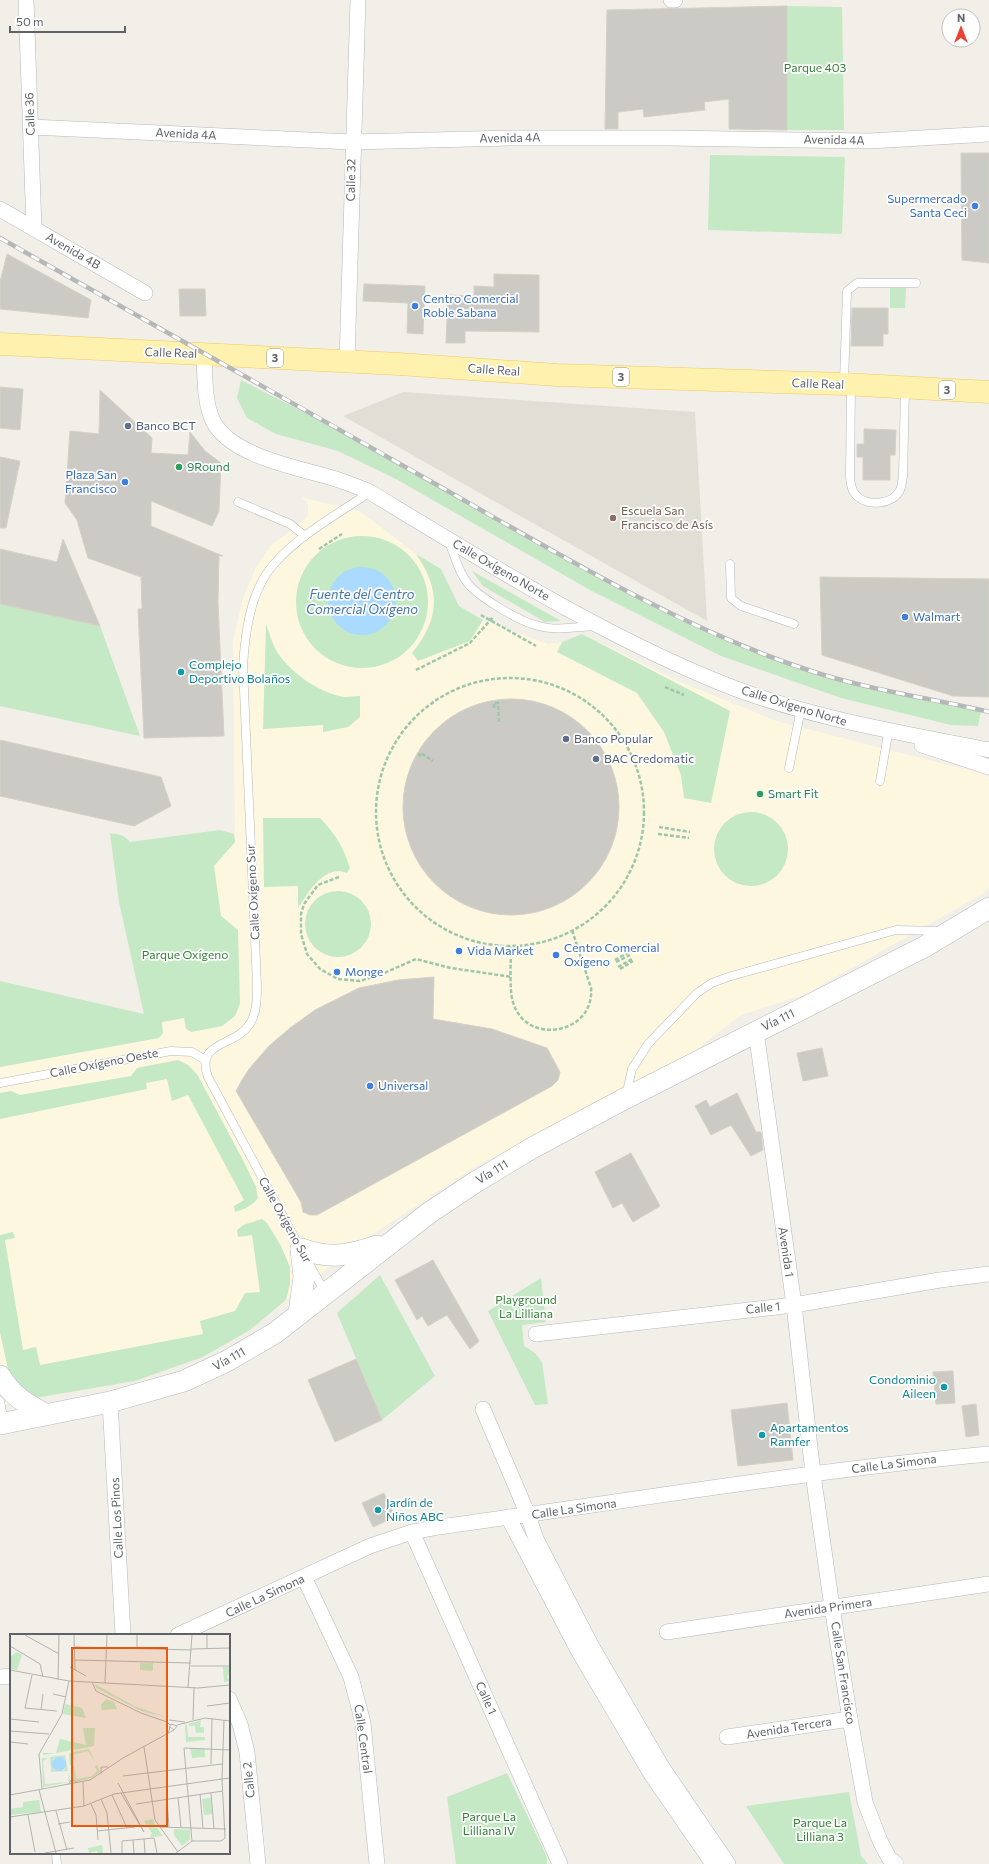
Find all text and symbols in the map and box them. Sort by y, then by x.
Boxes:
scale bar [10,8,125,34]
north arrow [941,8,981,48]
text: N [957,11,965,24]
text: 50 m [16,14,44,28]
park label: Parque 403 [784,60,846,74]
street label: Calle 36 [21,92,37,136]
street label: Avenida 4A [155,124,217,142]
street label: Avenida 4A [479,129,541,145]
street label: Avenida 4A [803,131,865,147]
street label: Calle 32 [343,158,357,201]
place label: Supermercado Santa Ceci [887,191,967,219]
marker: Supermercado Santa Ceci [970,201,980,211]
street label: Avenida 4B [44,229,103,271]
place label: Centro Comercial Roble Sabana [423,291,519,319]
marker: Centro Comercial Roble Sabana [410,301,420,311]
street label: Calle Real [145,344,198,360]
road number: 3 [267,349,283,367]
street label: Calle Real [467,360,521,378]
road number: 3 [613,368,629,386]
street label: Calle Real [792,375,845,391]
road number: 3 [939,381,955,399]
place label: Banco BCT [136,418,196,432]
marker: Banco BCT [123,421,133,431]
place label: 9Round [187,459,230,473]
marker: 9Round [174,462,184,472]
place label: Plaza San Francisco [65,467,117,495]
marker: Plaza San Francisco [120,477,130,487]
place label: Escuela San Francisco de Asís [621,503,713,531]
marker: Escuela San Francisco de Asís [608,513,618,523]
street label: Calle Oxígeno Norte [451,536,552,603]
water label: Fuente del Centro Comercial Oxígeno [306,586,418,617]
place label: Walmart [913,609,960,623]
marker: Walmart [900,612,910,622]
place label: Complejo Deportivo Bolaños [189,657,290,685]
marker: Complejo Deportivo Bolaños [176,667,186,677]
street label: Calle Oxígeno Norte [740,682,849,728]
place label: Banco Popular [574,731,653,745]
marker: Banco Popular [561,734,571,744]
place label: BAC Credomatic [604,751,694,765]
marker: BAC Credomatic [591,754,601,764]
place label: Smart Fit [768,786,819,800]
marker: Smart Fit [755,789,765,799]
street label: Calle Oxígeno Sur [242,844,262,940]
place label: Centro Comercial Oxígeno [564,940,660,968]
place label: Vida Market [467,943,534,957]
marker: Vida Market [454,946,464,956]
park label: Parque Oxígeno [142,947,228,961]
marker: Centro Comercial Oxígeno [551,950,561,960]
place label: Monge [345,964,383,978]
marker: Monge [332,967,342,977]
street label: Vía 111 [759,1005,796,1033]
street label: Calle Oxígeno Oeste [48,1045,159,1079]
place label: Universal [378,1078,428,1092]
marker: Universal [365,1081,375,1091]
street label: Vía 111 [473,1156,510,1186]
street label: Calle Oxígeno Sur [256,1174,315,1265]
street label: Avenida 1 [777,1226,797,1278]
park label: Playground La Lilliana [495,1292,557,1320]
street label: Calle 1 [745,1298,781,1316]
street label: Vía 111 [210,1343,247,1373]
place label: Condominio Aileen [869,1372,936,1400]
marker: Condominio Aileen [939,1382,949,1392]
place label: Apartamentos Ramfer [770,1420,849,1448]
marker: Apartamentos Ramfer [757,1430,767,1440]
street label: Calle La Simona [851,1451,937,1475]
street label: Calle Los Pinos [107,1477,125,1559]
place label: Jardín de Niños ABC [386,1495,444,1523]
street label: Calle La Simona [531,1495,617,1521]
marker: Jardín de Niños ABC [373,1505,383,1515]
street label: Calle La Simona [223,1571,306,1620]
street label: Avenida Primera [783,1594,873,1620]
street label: Calle San Francisco [829,1620,859,1725]
inset map [10,1634,230,1854]
street label: Calle 1 [474,1679,500,1716]
street label: Calle Central [352,1703,376,1774]
street label: Avenida Tercera [745,1713,833,1741]
street label: Calle 2 [239,1761,257,1799]
park label: Parque La Lilliana IV [462,1809,516,1837]
park label: Parque La Lilliana 3 [793,1815,847,1843]

